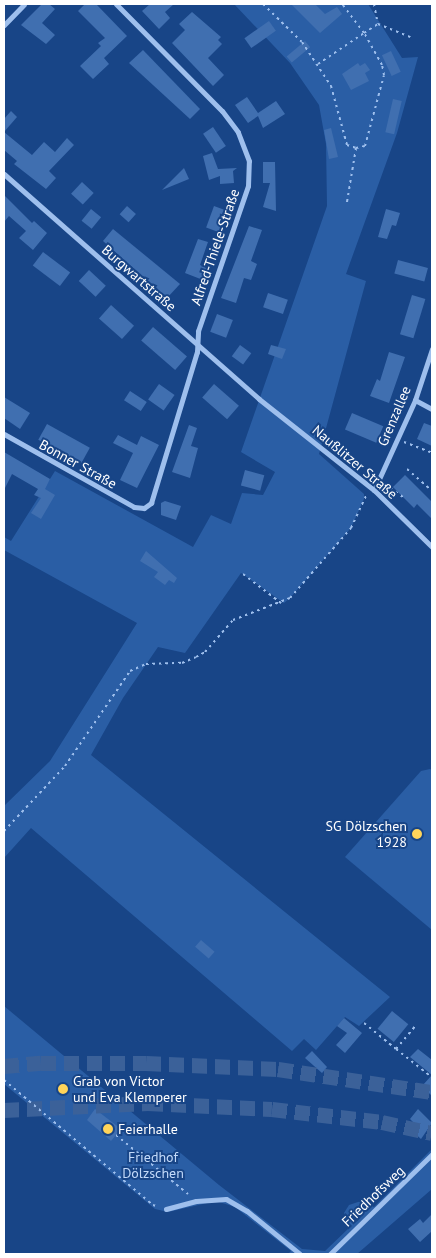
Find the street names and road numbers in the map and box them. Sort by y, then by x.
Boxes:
street label: Alfred-Thiele-Straße [187,187,243,307]
street label: Burgwartstraße [98,241,180,315]
street label: Grenzallee [374,383,414,449]
street label: Naußlitzer Straße [309,422,401,502]
street label: Bonner Straße [36,436,120,492]
street label: Friedhofsweg [338,1162,408,1230]

